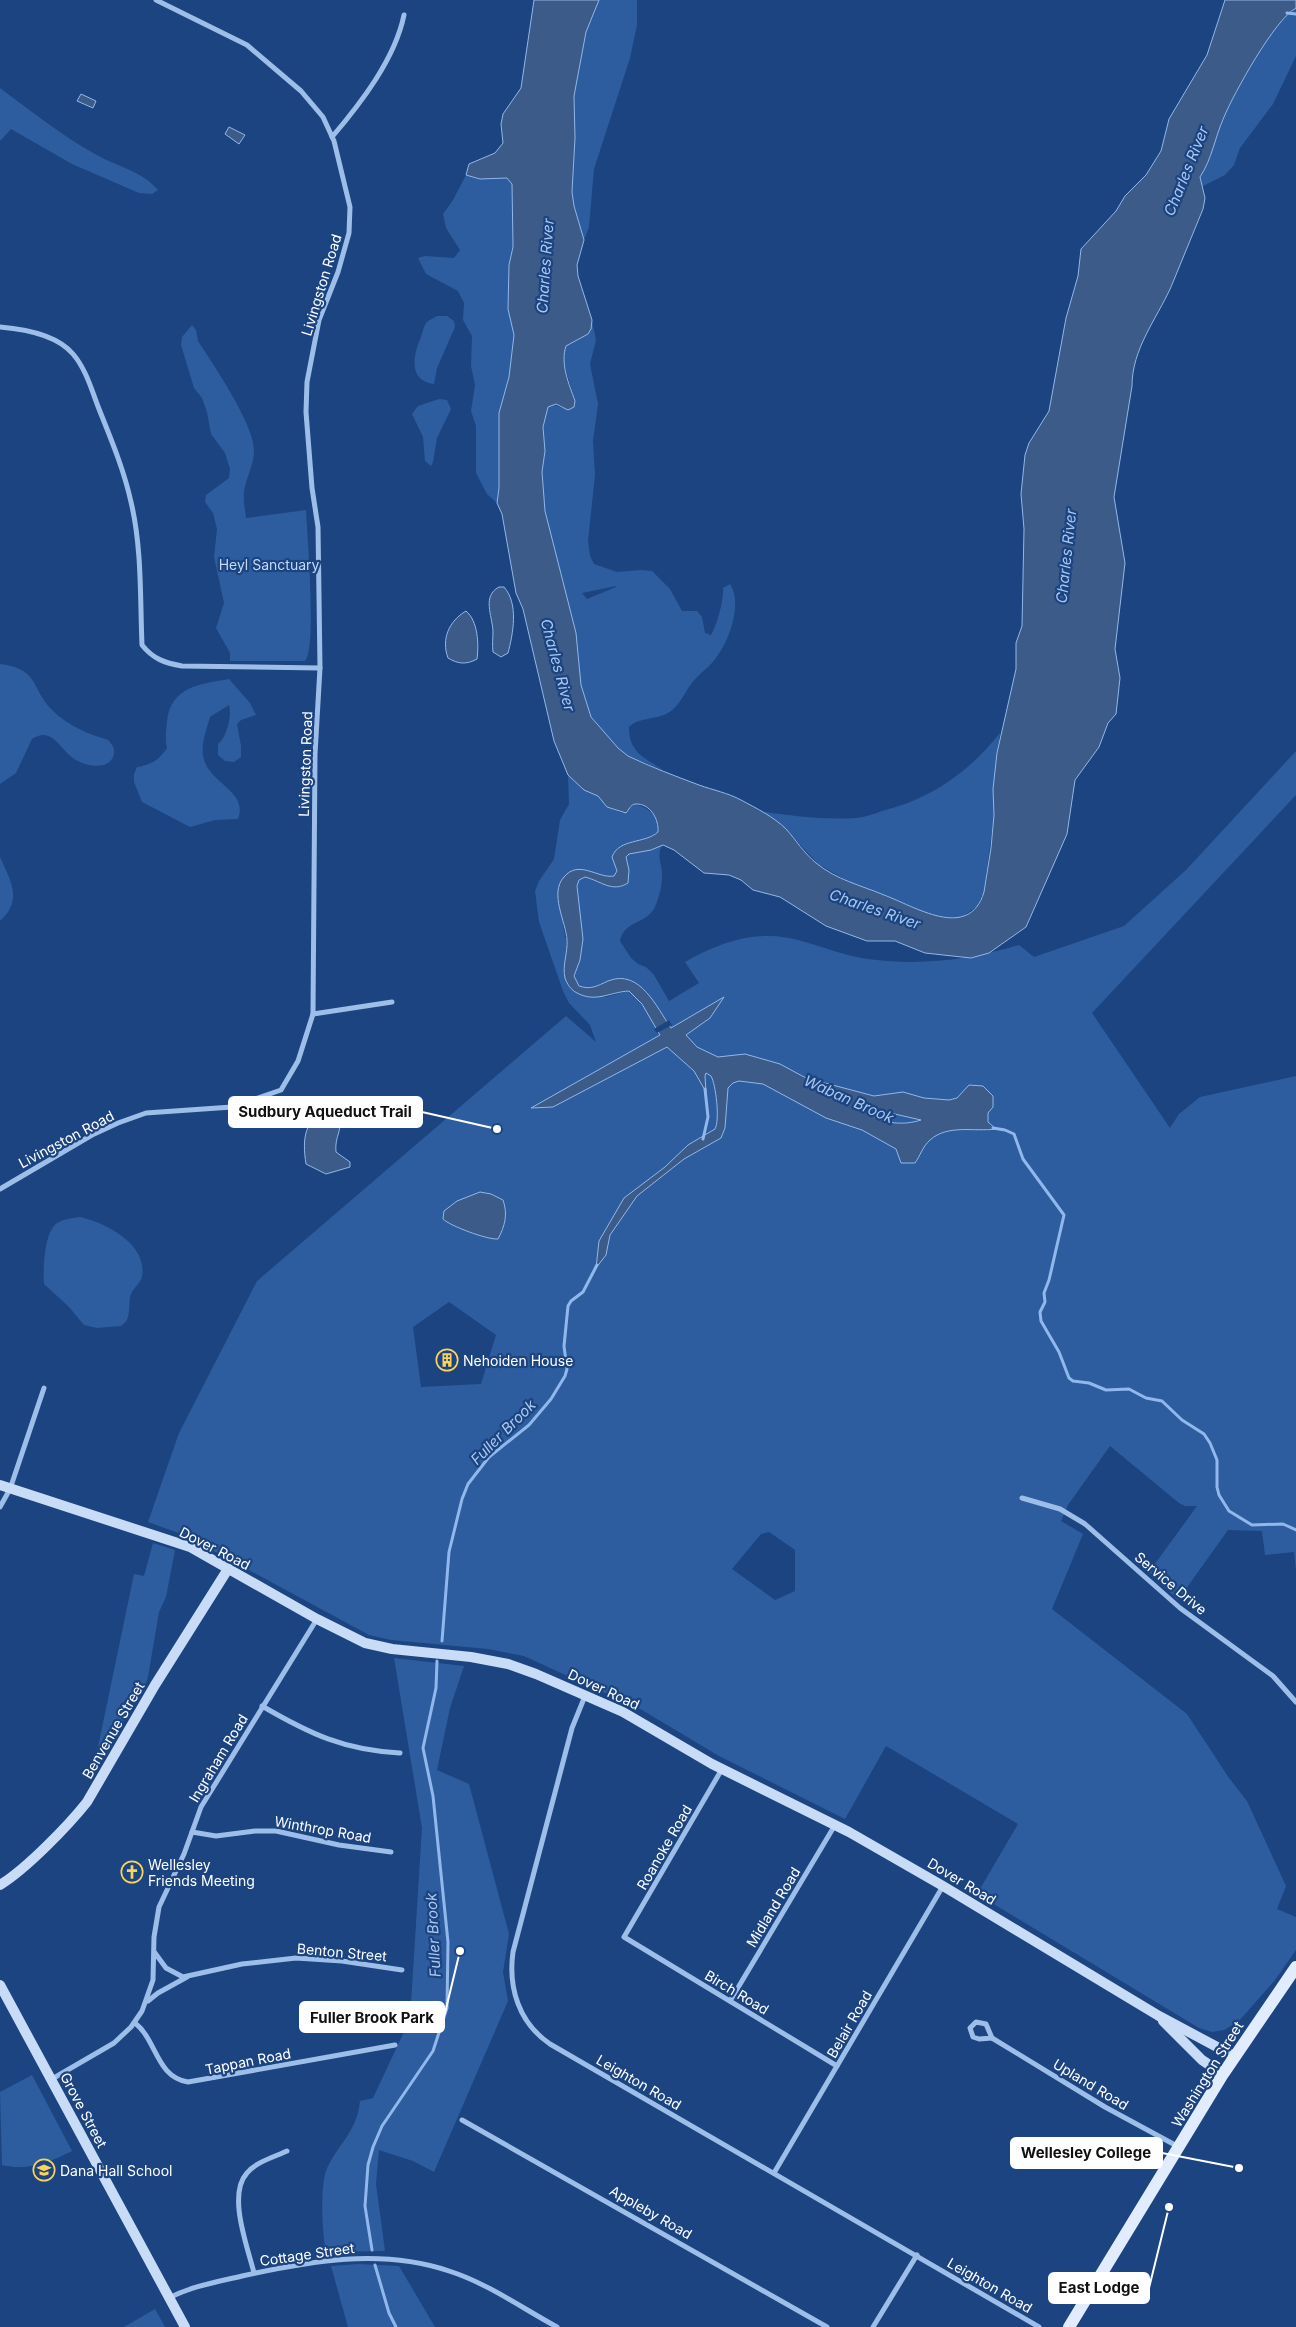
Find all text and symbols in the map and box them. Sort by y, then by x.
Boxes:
water label: Charles River [1159,123,1213,219]
water label: Charles River [532,218,558,314]
street label: Livingston Road [297,232,345,338]
water label: Charles River [1052,507,1080,604]
park label: Heyl Sanctuary [219,556,320,573]
water label: Charles River [537,617,580,714]
street label: Livingston Road [295,711,315,817]
water label: Charles River [827,885,923,934]
water label: Waban Brook [801,1071,897,1128]
callout: Sudbury Aqueduct Trail [229,1097,422,1127]
text: Sudbury Aqueduct Trail [238,1102,412,1121]
street label: Livingston Road [15,1107,117,1171]
building icon: Nehoiden House [435,1348,459,1372]
place label: Nehoiden House [463,1352,573,1369]
water label: Fuller Brook [466,1395,540,1469]
street label: Dover Road [177,1523,253,1573]
street label: Service Drive [1132,1548,1210,1618]
street label: Dover Road [566,1665,642,1713]
street label: Benvenue Street [78,1678,148,1782]
street label: Ingraham Road [185,1711,251,1805]
street label: Roanoke Road [633,1802,695,1892]
street label: Winthrop Road [273,1812,373,1846]
street label: Dover Road [925,1854,999,1908]
place label: Wellesley Friends Meeting [148,1856,255,1889]
church icon: Wellesley Friends Meeting [120,1860,144,1884]
street label: Midland Road [742,1864,804,1950]
water label: Fuller Brook [421,1892,445,1978]
street label: Benton Street [296,1940,388,1964]
street label: Birch Road [702,1966,772,2018]
street label: Belair Road [823,1987,875,2061]
callout: Fuller Brook Park [300,2002,444,2032]
text: Fuller Brook Park [310,2008,434,2027]
street label: Washington Street [1168,2018,1247,2130]
street label: Tappan Road [204,2044,292,2078]
street label: Leighton Road [594,2051,684,2113]
street label: Upland Road [1050,2055,1132,2113]
street label: Grove Street [57,2069,111,2151]
callout: Wellesley College [1011,2138,1162,2168]
text: Wellesley College [1021,2143,1151,2162]
school or university icon: Dana Hall School [32,2158,56,2182]
place label: Dana Hall School [60,2162,172,2179]
street label: Appleby Road [607,2182,695,2242]
street label: Cottage Street [259,2239,356,2269]
street label: Leighton Road [945,2254,1035,2316]
callout: East Lodge [1049,2273,1149,2303]
text: East Lodge [1059,2278,1139,2297]

